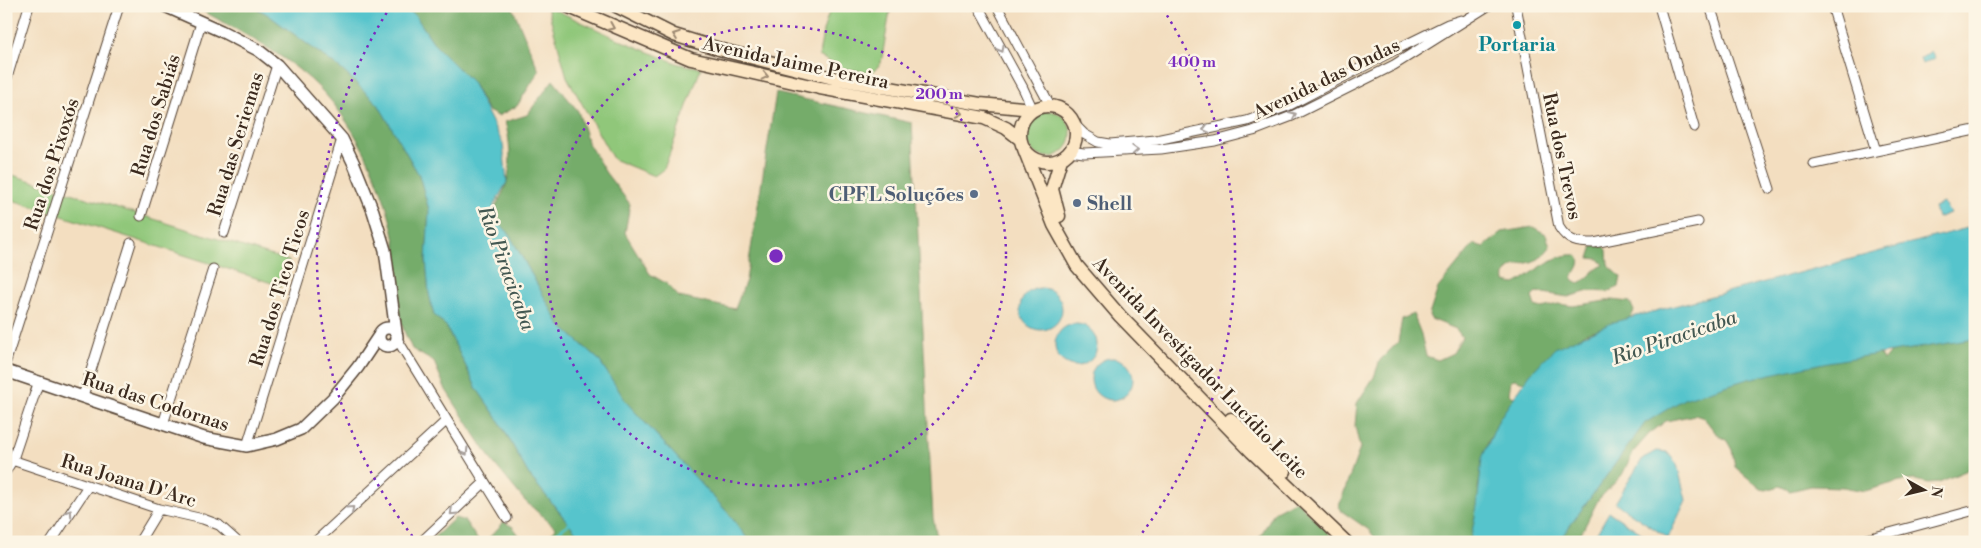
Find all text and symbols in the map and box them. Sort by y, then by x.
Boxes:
marker: Portaria [1511,19,1523,31]
one-way arrow [606,20,615,31]
one-way arrow [672,31,681,41]
street label: Avenida Jaime Pereira [699,31,892,95]
street label: Avenida das Ondas [1248,33,1404,125]
place label: Portaria [1478,33,1556,57]
one-way arrow [995,43,1005,52]
street label: Rua dos Sabiás [126,51,186,179]
text: 400 m [1168,53,1216,72]
street label: Rua das Seriemas [203,69,269,219]
one-way arrow [761,70,770,81]
text: 200 m [915,85,963,104]
street label: Rua dos Trevos [1537,90,1587,222]
street label: Rua dos Pixoxós [19,95,85,234]
one-way arrow [955,108,964,118]
one-way arrow [1288,111,1297,121]
one-way arrow [1202,124,1210,134]
one-way arrow [1132,145,1140,156]
place label: CPFL Soluções [829,183,964,207]
marker: CPFL Soluções [968,188,980,200]
place label: Shell [1087,192,1132,216]
marker: Shell [1071,197,1083,209]
water label: Rio Piracicaba [471,202,540,335]
street label: Rua dos Tico Ticos [245,207,315,370]
centre of rings [767,247,785,265]
street label: Avenida Investigador Lucídio Leite [1087,251,1313,484]
water label: Rio Piracicaba [1608,305,1741,372]
street label: Rua das Codornas [79,367,232,437]
one-way arrow [459,447,469,456]
street label: Rua Joana D'Arc [58,449,199,513]
north arrow [1898,466,1948,516]
text: N [1926,485,1946,498]
one-way arrow [345,506,354,515]
one-way arrow [449,506,458,515]
one-way arrow [63,510,72,519]

